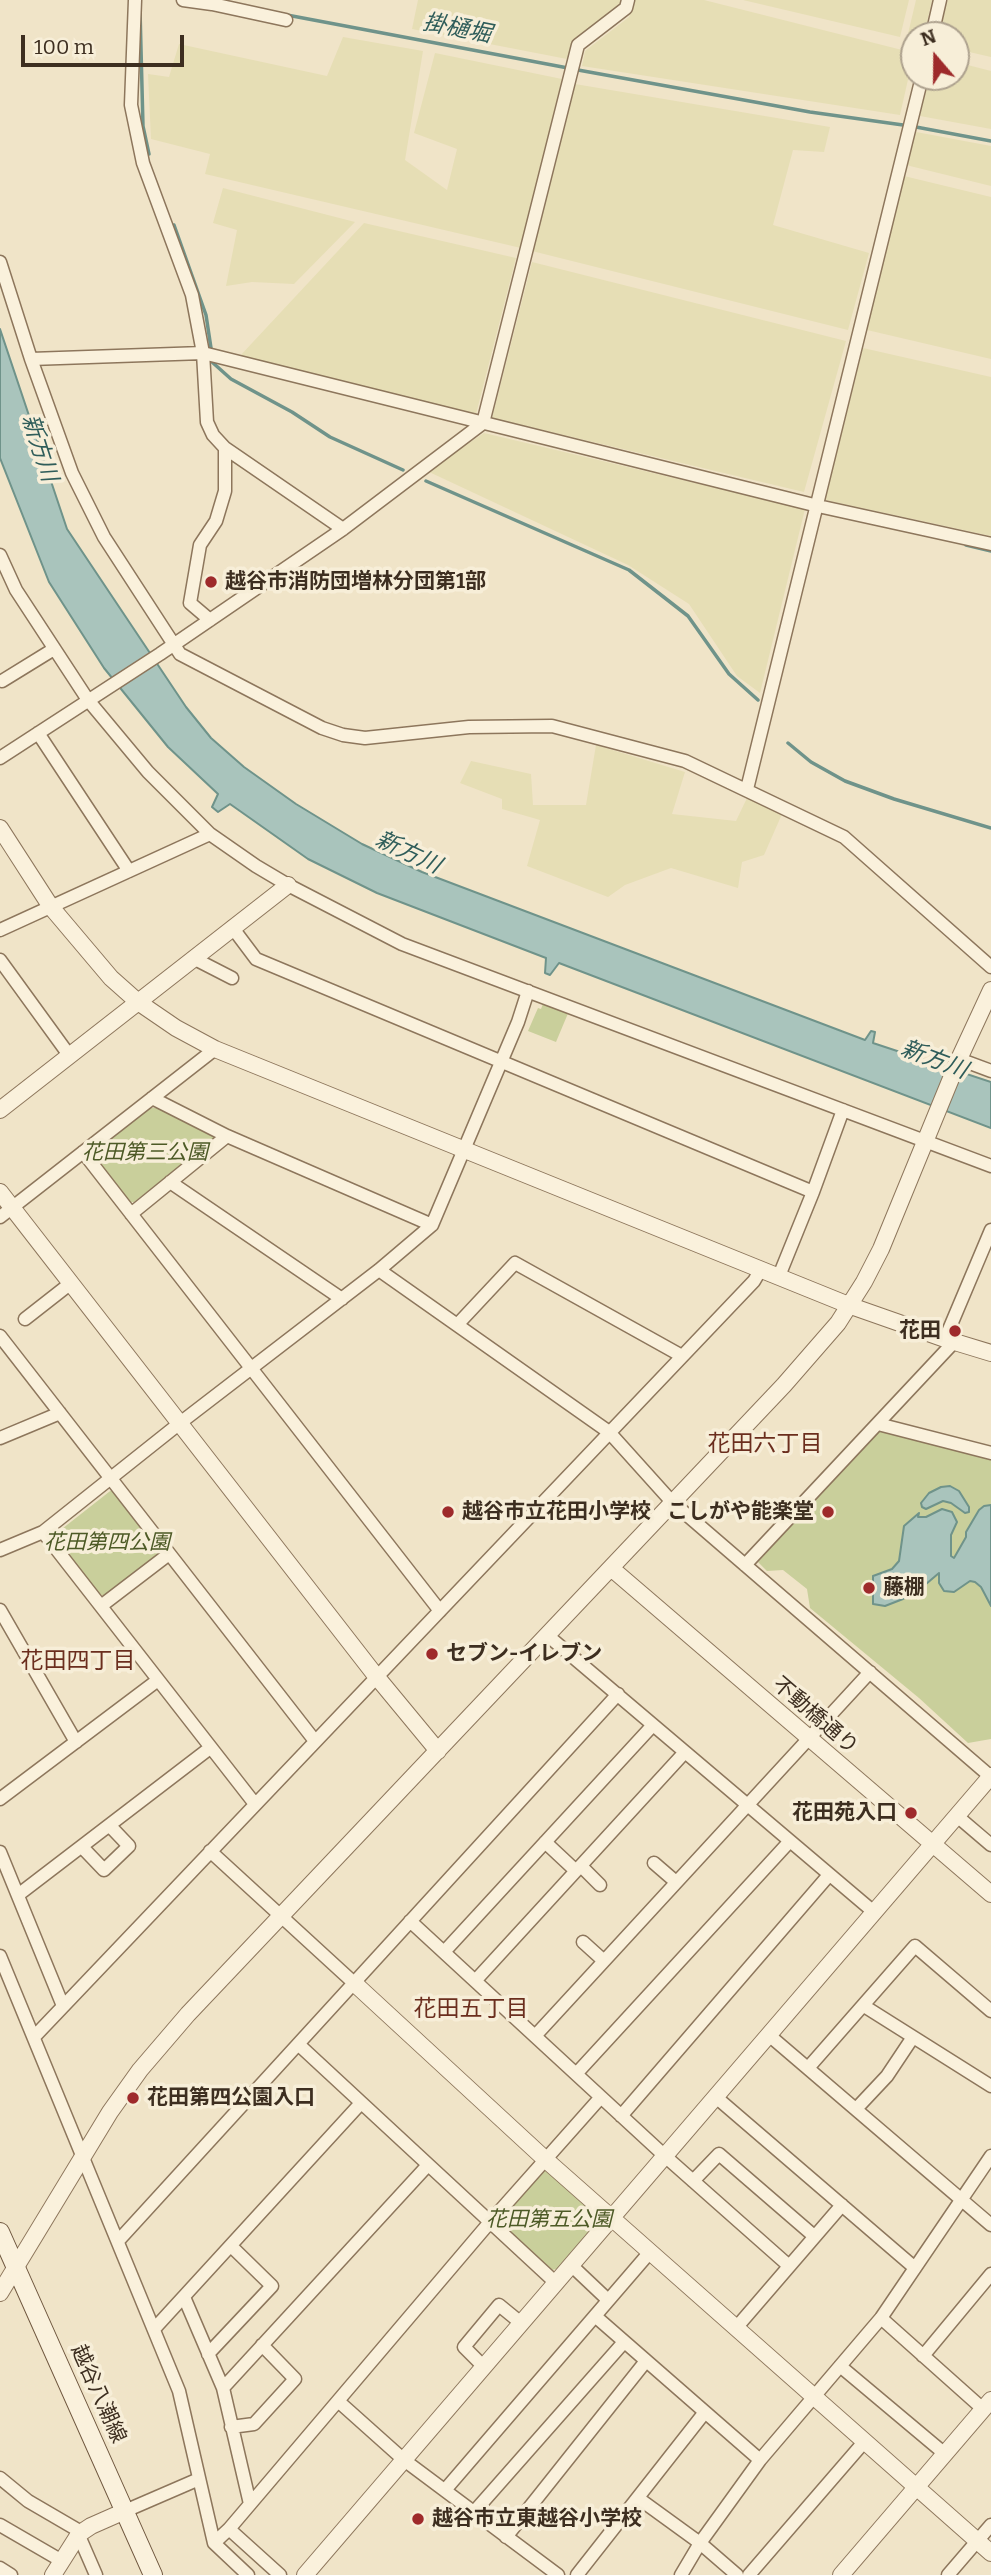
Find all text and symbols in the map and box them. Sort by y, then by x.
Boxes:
water label: 掛樋堀 [421,9,493,49]
scale bar [24,21,187,65]
north arrow [900,21,970,91]
text: N [917,24,939,51]
text: 100 m [34,34,94,60]
water label: 新方川 [15,411,63,485]
place label: 越谷市消防団増林分団第1部 [225,569,486,595]
marker: 越谷市消防団増林分団第1部 [203,574,219,590]
water label: 新方川 [371,826,445,880]
water label: 新方川 [897,1035,971,1085]
park label: 花田第三公園 [82,1140,208,1166]
place label: 花田 [899,1318,941,1344]
marker: 花田 [947,1323,963,1339]
district label: 花田六丁目 [708,1431,822,1459]
place label: 越谷市立花田小学校 [462,1499,651,1525]
place label: こしがや能楽堂 [667,1499,814,1525]
marker: 越谷市立花田小学校 [440,1504,456,1520]
marker: こしがや能楽堂 [820,1504,836,1520]
park label: 花田第四公園 [44,1530,170,1556]
place label: 藤棚 [883,1575,925,1601]
marker: 藤棚 [861,1580,877,1596]
place label: セブン-イレブン [446,1641,602,1667]
marker: セブン-イレブン [424,1646,440,1662]
district label: 花田四丁目 [21,1648,135,1676]
street label: 不動橋通り [767,1672,863,1760]
place label: 花田苑入口 [792,1800,897,1826]
marker: 花田苑入口 [903,1805,919,1821]
district label: 花田五丁目 [414,1996,528,2024]
place label: 花田第四公園入口 [147,2085,315,2111]
marker: 花田第四公園入口 [125,2090,141,2106]
park label: 花田第五公園 [486,2207,612,2233]
street label: 越谷八潮線 [65,2341,131,2447]
place label: 越谷市立東越谷小学校 [432,2506,642,2532]
marker: 越谷市立東越谷小学校 [410,2511,426,2527]

